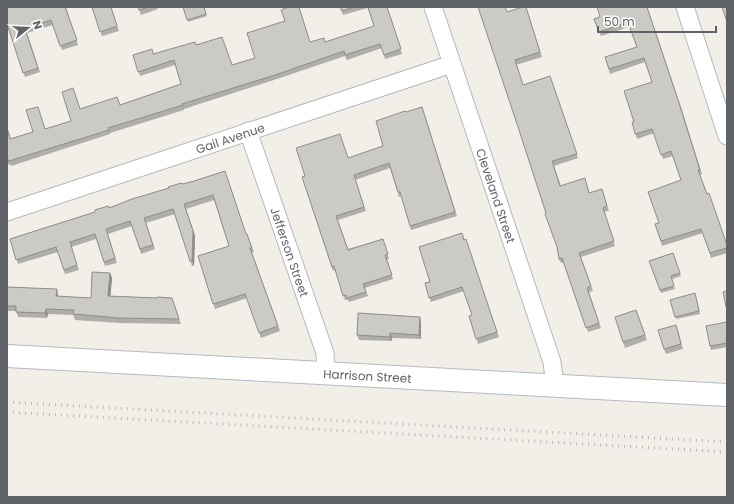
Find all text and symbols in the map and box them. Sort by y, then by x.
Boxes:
north arrow [8,8,48,48]
scale bar [598,8,716,34]
text: 50 m [604,13,635,30]
text: N [29,18,46,31]
street label: Gail Avenue [193,118,267,157]
street label: Cleveland Street [472,146,520,245]
street label: Jefferson Street [267,205,313,299]
street label: Harrison Street [323,365,412,386]

